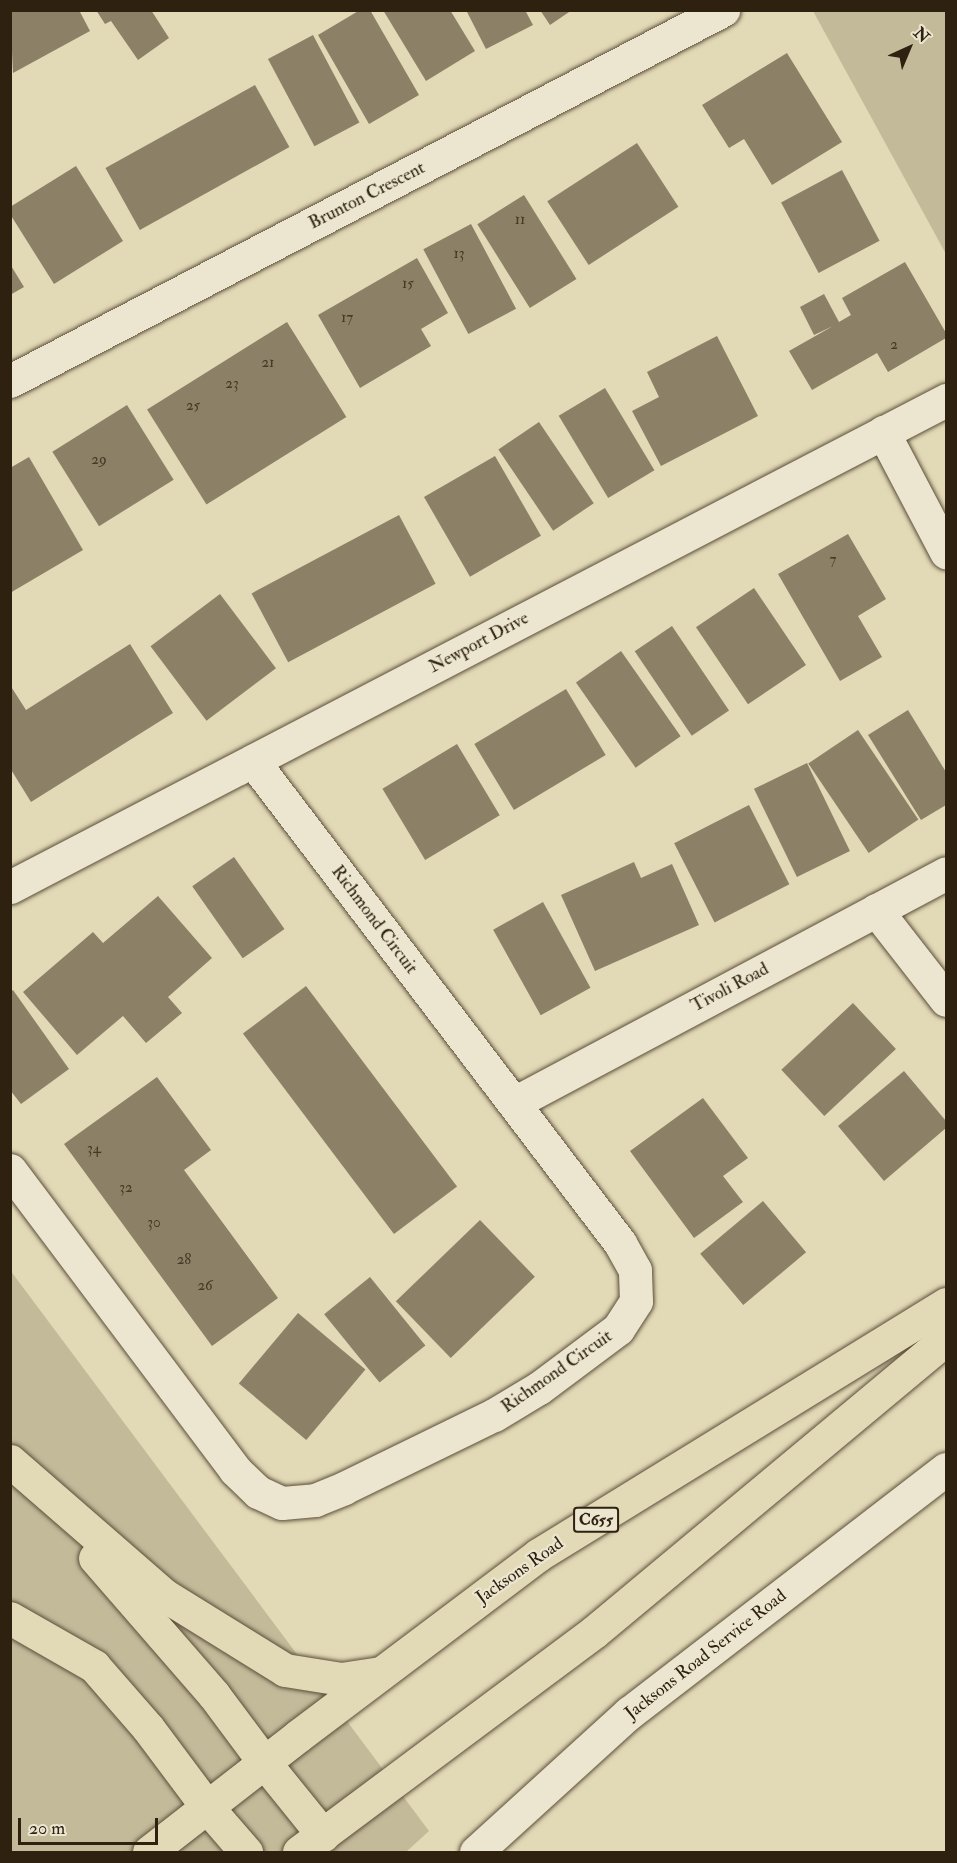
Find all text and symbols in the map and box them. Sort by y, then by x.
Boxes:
north arrow [879,18,939,78]
text: N [909,23,934,47]
street label: Brunton Crescent [305,157,429,235]
house number: 11 [515,211,525,229]
house number: 13 [453,245,465,263]
house number: 15 [402,275,414,293]
house number: 17 [341,309,353,327]
house number: 2 [890,336,898,354]
house number: 21 [262,354,274,372]
house number: 23 [225,375,239,393]
house number: 25 [186,397,200,415]
house number: 29 [91,451,107,469]
house number: 7 [830,551,836,569]
street label: Newport Drive [426,608,532,678]
street label: Richmond Circuit [326,861,422,979]
street label: Tivoli Road [687,959,773,1017]
house number: 34 [87,1140,101,1158]
house number: 32 [119,1179,133,1197]
house number: 30 [147,1214,161,1232]
house number: 28 [177,1251,191,1269]
house number: 26 [197,1277,213,1295]
street label: Richmond Circuit [497,1326,617,1418]
road number: C655 [572,1507,620,1533]
street label: Jacksons Road [472,1533,568,1609]
street label: Jacksons Road Service Road [621,1585,791,1725]
scale bar [21,1806,160,1844]
text: 20 m [29,1817,65,1840]

